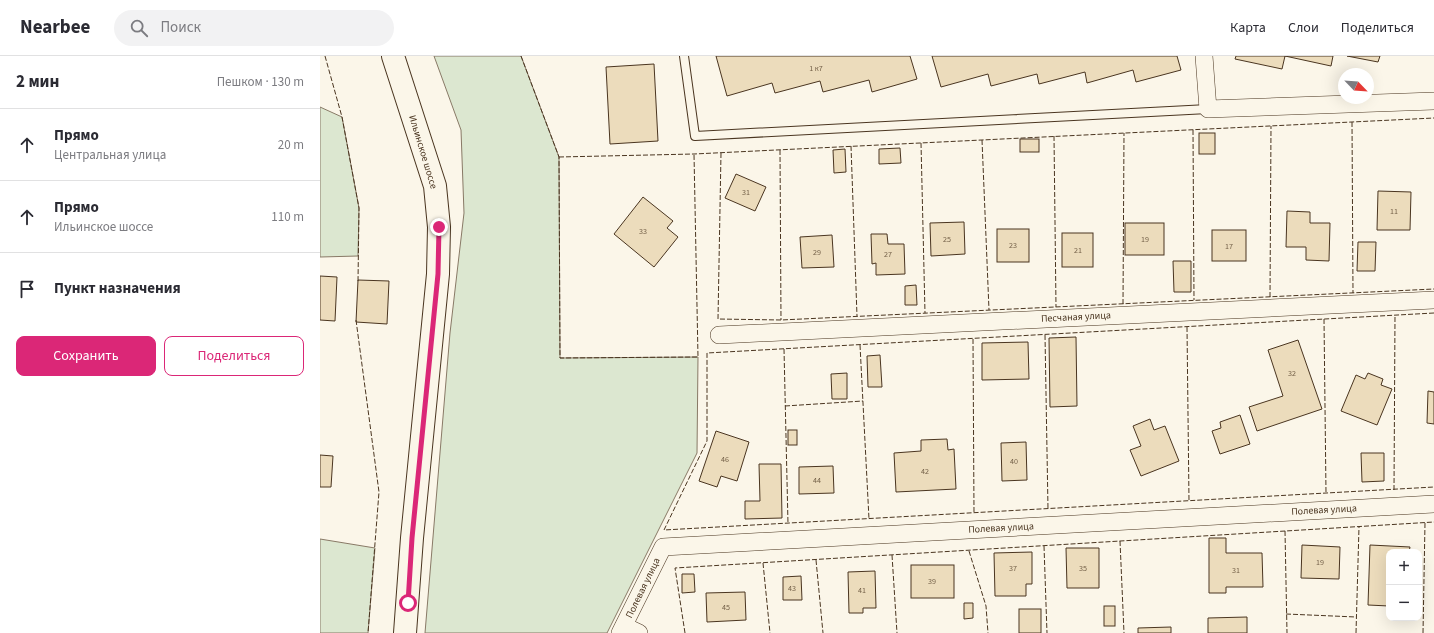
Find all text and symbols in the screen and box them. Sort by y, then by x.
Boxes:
search box [114,10,394,46]
text: Nearbee [20,14,90,41]
icon: search [128,17,150,39]
text: Поиск [160,17,201,38]
text: Карта [1230,18,1266,38]
text: Слои [1288,18,1319,38]
text: Поделиться [1341,18,1414,38]
house number: 1 к7 [809,63,823,74]
north arrow [1338,68,1374,104]
text: 2 мин [16,70,59,94]
text: Пешком · 130 m [217,73,304,91]
street label: Ильинское шоссе [405,113,441,191]
text: Прямо [54,125,99,146]
icon: ahead [16,134,38,156]
text: 20 m [278,136,304,154]
text: Центральная улица [54,146,166,164]
house number: 31 [742,187,750,198]
text: Прямо [54,197,99,218]
icon: ahead [16,206,38,228]
house number: 11 [1390,206,1398,217]
text: 110 m [271,208,304,226]
text: Ильинское шоссе [54,218,153,236]
route end [430,218,448,236]
house number: 33 [639,226,647,237]
house number: 25 [943,234,951,245]
house number: 19 [1141,234,1149,245]
house number: 23 [1009,240,1017,251]
house number: 17 [1225,241,1233,252]
house number: 21 [1074,245,1082,256]
house number: 29 [813,247,821,258]
house number: 27 [884,249,892,260]
icon: arrive [16,278,38,300]
text: Пункт назначения [54,278,181,299]
street label: Песчаная улица [1041,308,1111,326]
button: Сохранить [16,336,156,376]
button: Поделиться [164,336,304,376]
house number: 32 [1288,368,1296,379]
house number: 46 [721,454,729,465]
house number: 40 [1010,456,1018,467]
house number: 42 [921,466,929,477]
house number: 44 [813,475,821,486]
street label: Полевая улица [1291,501,1357,519]
street label: Полевая улица [968,519,1034,537]
map controls [1386,549,1422,621]
button: + [1386,549,1422,585]
street label: Полевая улица [622,555,664,621]
house number: 19 [1316,557,1324,568]
house number: 37 [1009,563,1017,574]
house number: 35 [1079,563,1087,574]
house number: 31 [1232,565,1240,576]
house number: 39 [928,576,936,587]
house number: 43 [788,583,796,594]
house number: 41 [858,585,866,596]
button: − [1386,585,1422,621]
route start [399,594,417,612]
house number: 45 [722,602,730,613]

